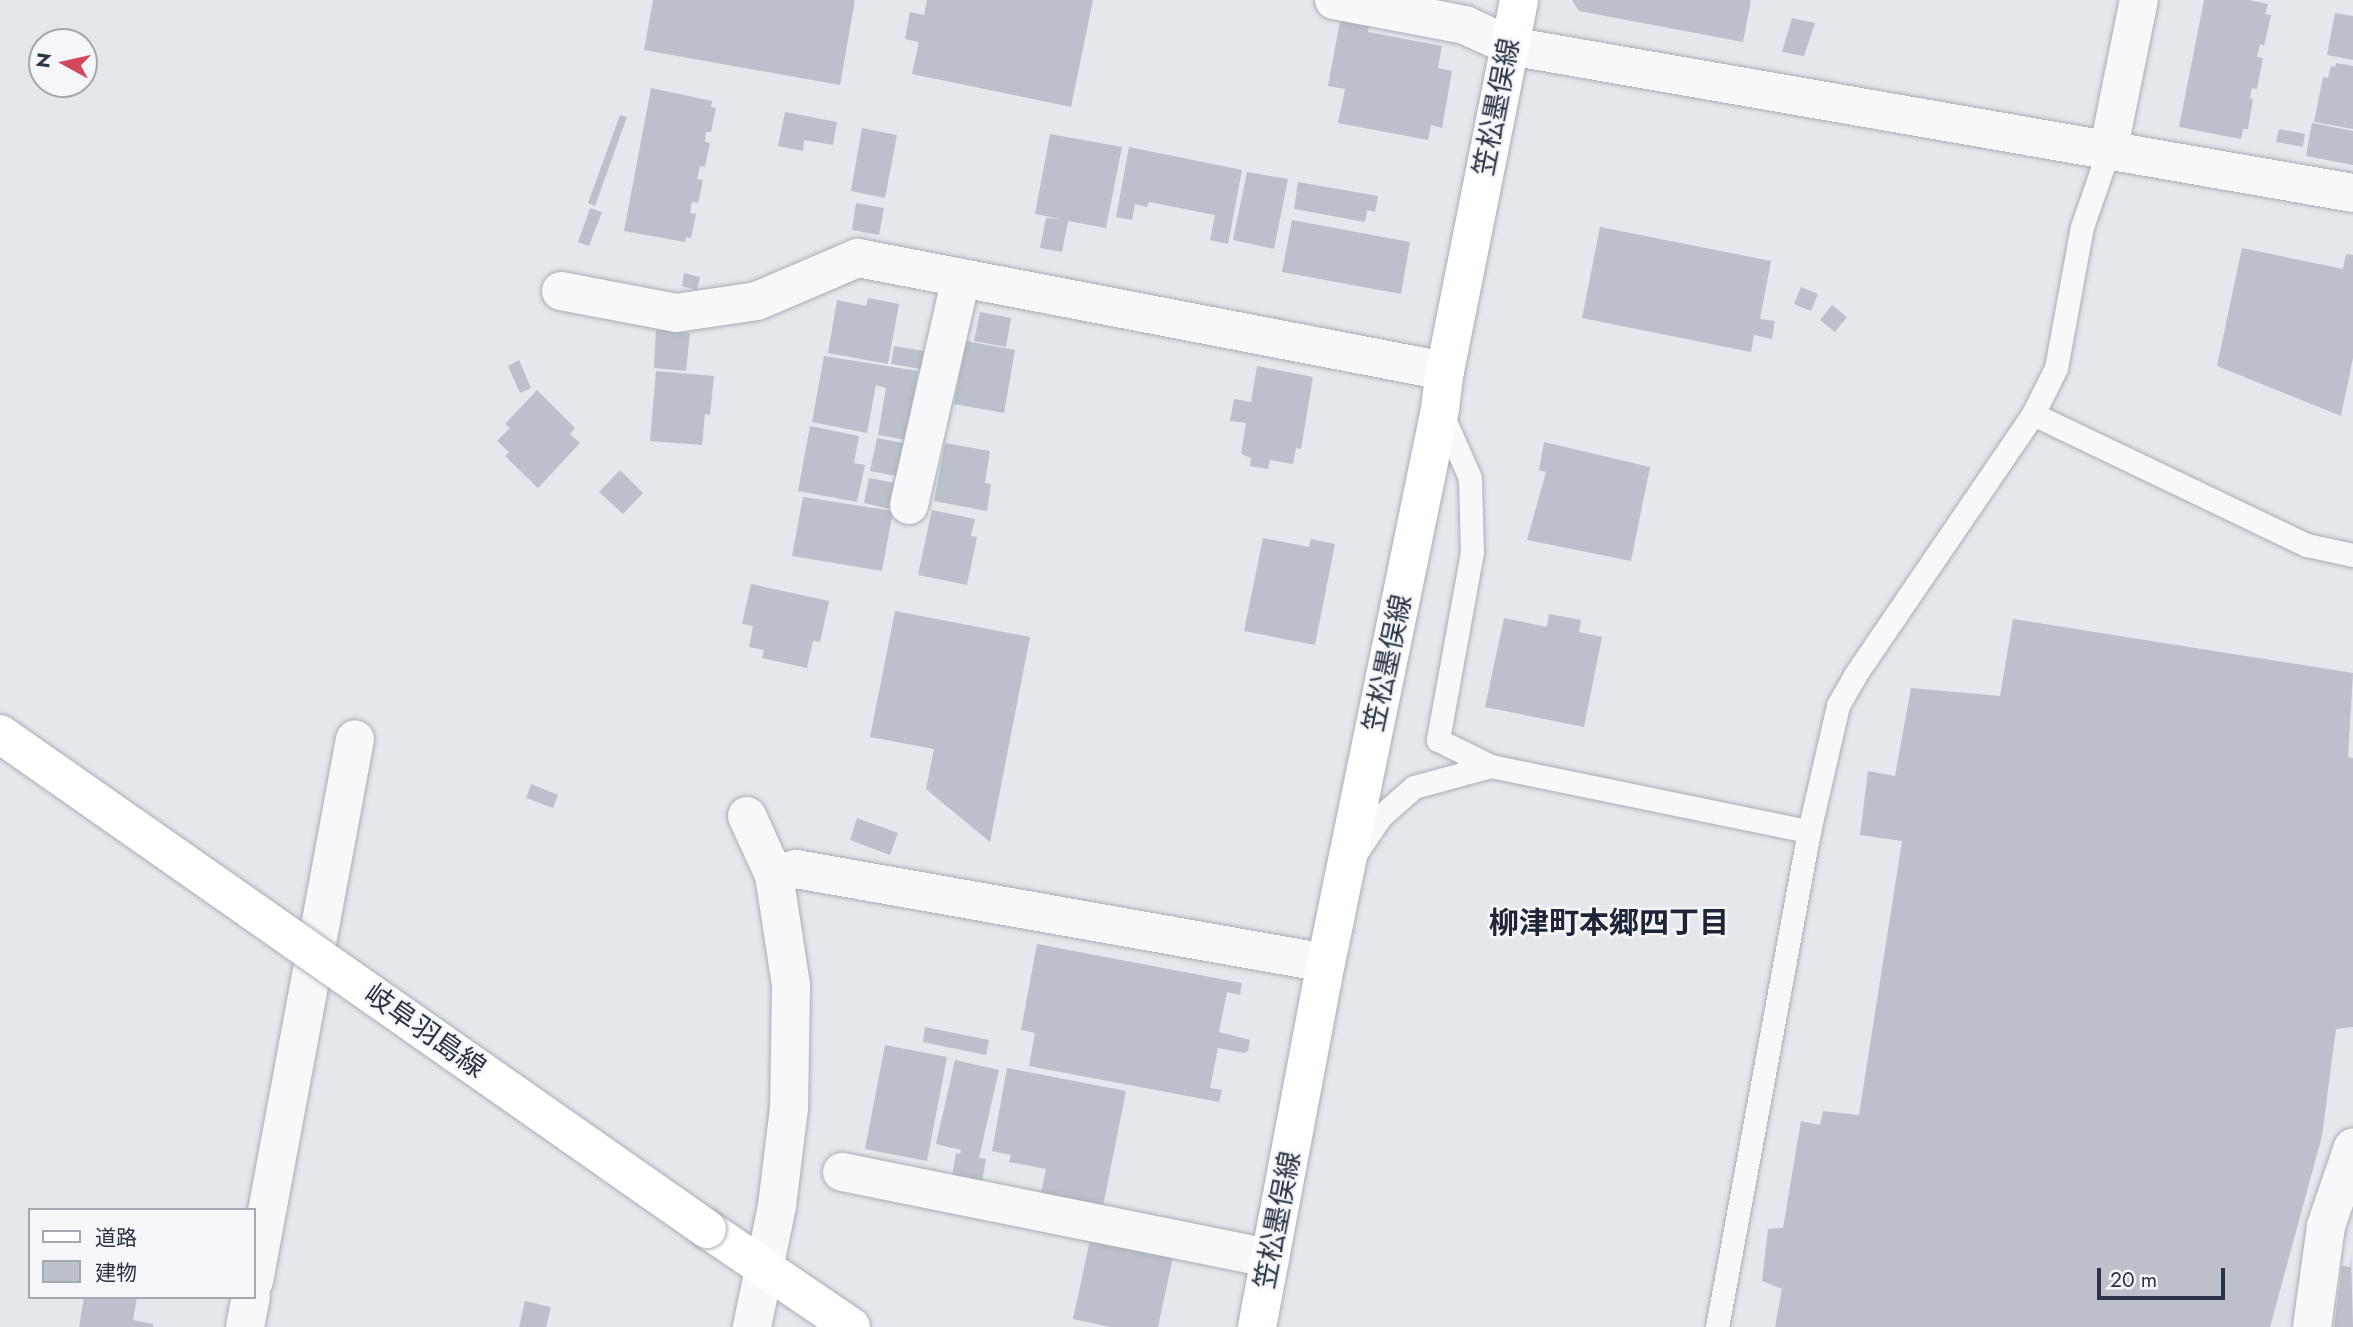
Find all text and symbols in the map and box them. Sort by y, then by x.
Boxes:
north arrow [28,28,98,98]
street label: 笠松墨俣線 [1467,35,1527,179]
text: N [29,51,58,70]
street label: 笠松墨俣線 [1357,591,1419,735]
district label: 柳津町本郷四丁目 [1489,905,1729,941]
street label: 岐阜羽島線 [358,977,492,1085]
street label: 笠松墨俣線 [1248,1148,1308,1292]
legend [28,1208,256,1299]
text: 道路 [95,1223,137,1253]
scale bar [2101,1254,2229,1298]
text: 建物 [95,1258,137,1288]
text: 20 m [2110,1265,2157,1295]

